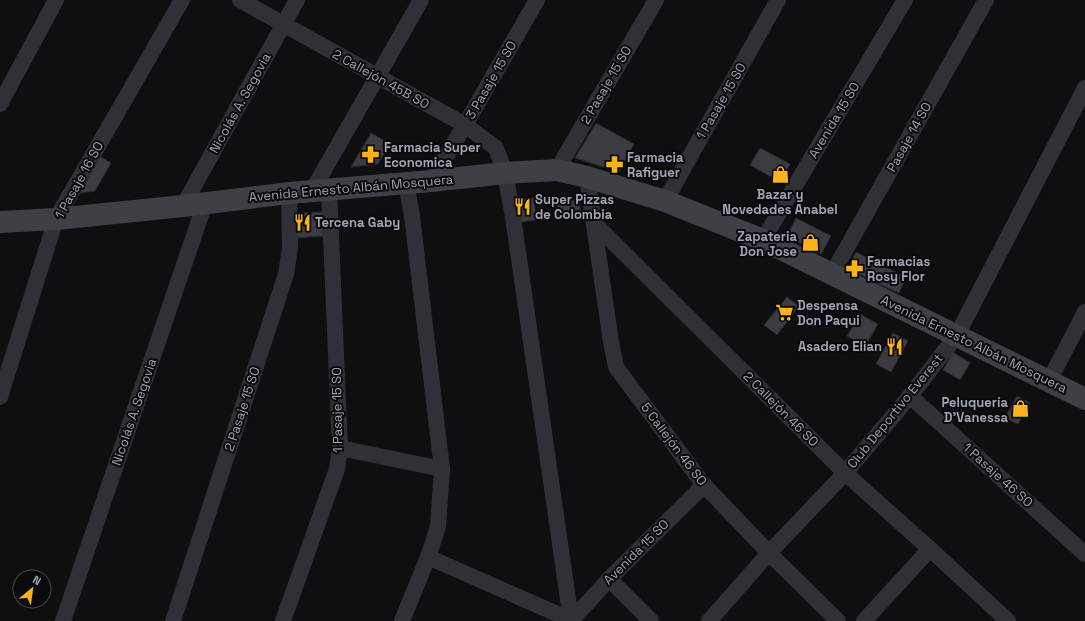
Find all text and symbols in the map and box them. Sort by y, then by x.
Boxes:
street label: 3 Pasaje 15 SO [462,38,520,122]
street label: 2 Pasaje 15 SO [577,43,635,127]
street label: 2 Callejón 45B SO [330,45,432,113]
street label: Nicolás A. Segovia [205,49,275,156]
street label: 1 Pasaje 15 SO [692,60,750,142]
street label: Avenida 15 SO [805,79,863,161]
street label: Pasaje 14 SO [883,99,935,175]
street label: 1 Pasaje 16 SO [51,138,107,222]
place label: Farmacia Super Economica [384,139,481,171]
pharmacy icon: Farmacia Super Economica [361,144,381,164]
place label: Farmacia Rafiguer [627,149,684,181]
pharmacy icon: Farmacia Rafiguer [604,154,624,174]
shop icon: Bazar y Novedades Anabel [770,165,790,185]
street label: Avenida Ernesto Albán Mosquera [248,171,454,205]
place label: Bazar y Novedades Anabel [722,186,838,218]
place label: Super Pizzas de Colombia [535,191,614,223]
restaurant icon: Super Pizzas de Colombia [512,196,532,216]
restaurant icon: Tercena Gaby [292,212,312,232]
place label: Tercena Gaby [315,214,400,231]
place label: Zapateria Don Jose [737,228,797,260]
shop icon: Zapateria Don Jose [800,233,820,253]
place label: Farmacias Rosy Flor [867,253,931,285]
pharmacy icon: Farmacias Rosy Flor [844,258,864,278]
street label: Avenida Ernesto Albán Mosquera [878,291,1070,397]
place label: Despensa Don Paqui [797,297,860,329]
supermarket icon: Despensa Don Paqui [774,302,794,322]
restaurant icon: Asadero Elian [885,336,905,356]
place label: Asadero Elian [798,338,882,355]
street label: Club Deportivo Everest [843,350,947,472]
street label: Nicolás A. Segovia [108,356,160,468]
street label: 2 Pasaje 15 SO [220,365,264,453]
street label: 1 Pasaje 15 SO [328,367,346,453]
street label: 2 Callejón 46 SO [740,368,822,450]
place label: Peluquería D'Vanessa [941,394,1008,426]
street label: 5 Callejón 46 SO [637,399,711,489]
shop icon: Peluquería D'Vanessa [1011,399,1031,419]
street label: 1 Pasaje 46 SO [959,439,1037,511]
street label: Avenida 15 SO [600,516,672,588]
north arrow [12,569,52,609]
text: N [30,572,43,588]

